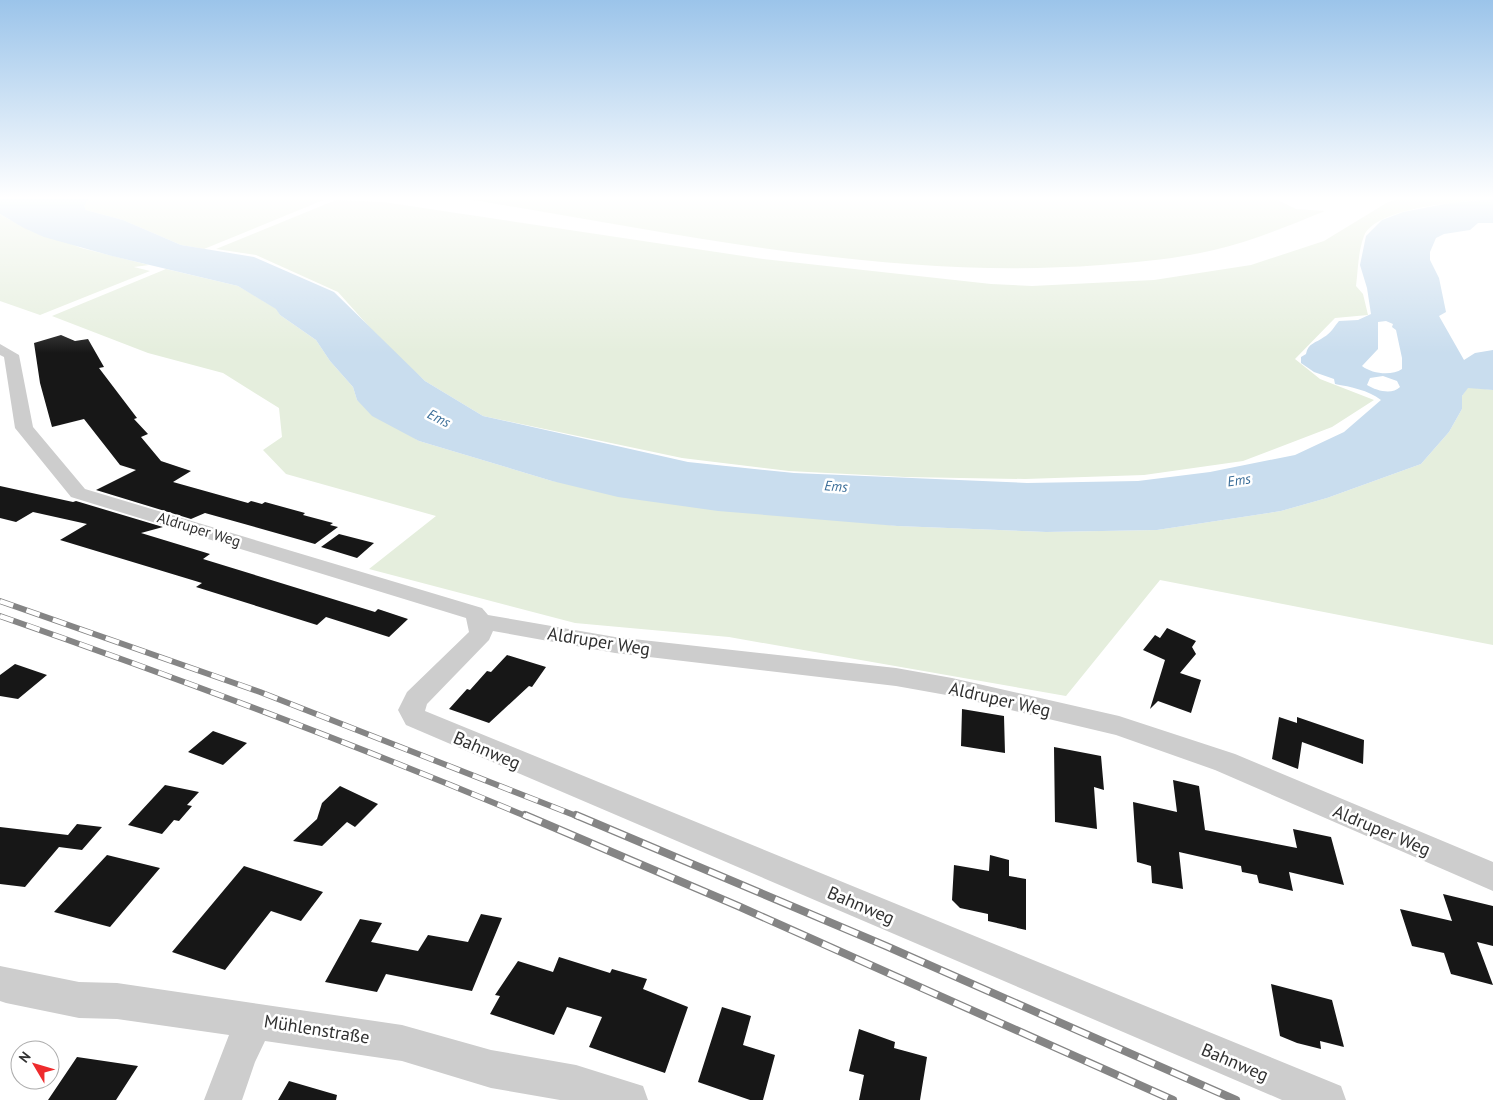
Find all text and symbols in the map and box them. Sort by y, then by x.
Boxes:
water label: Ems [424,405,454,432]
water label: Ems [1226,469,1252,491]
water label: Ems [824,476,849,496]
street label: Aldruper Weg [155,507,243,551]
street label: Aldruper Weg [546,622,652,660]
street label: Aldruper Weg [947,676,1053,722]
street label: Bahnweg [450,726,524,774]
street label: Aldruper Weg [1330,799,1434,861]
street label: Bahnweg [824,881,898,929]
street label: Mühlenstraße [263,1009,371,1049]
street label: Bahnweg [1198,1038,1272,1086]
north arrow [10,1040,60,1090]
text: N [15,1048,35,1066]

